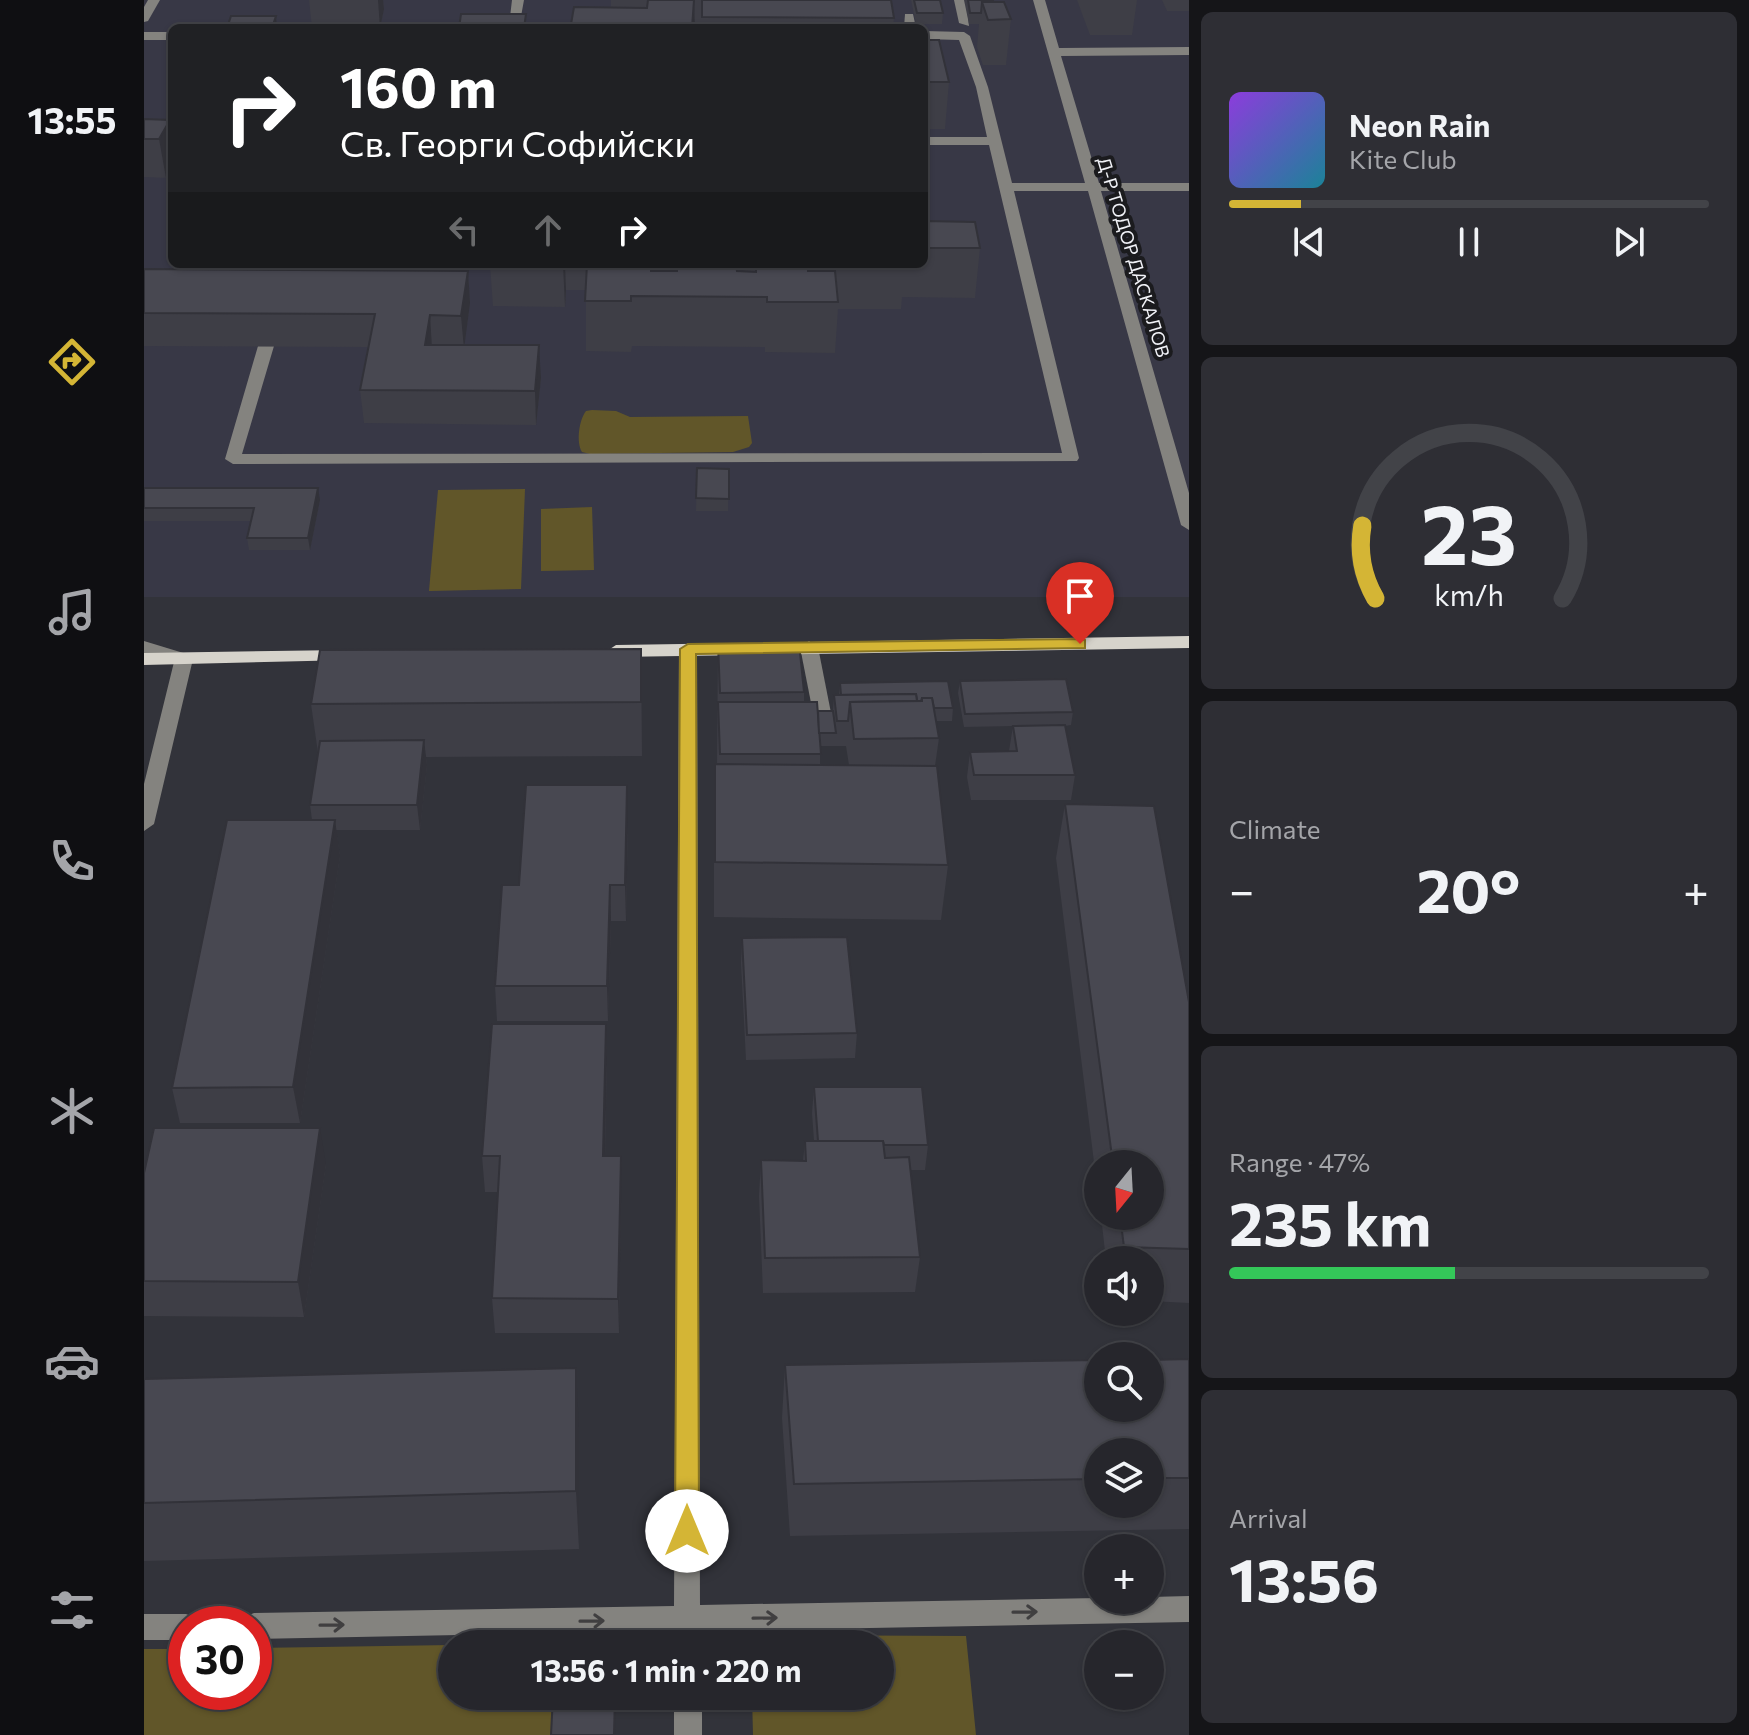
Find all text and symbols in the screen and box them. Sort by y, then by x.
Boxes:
text: 160 m [340,51,497,120]
icon: right [208,56,312,160]
text: 13:55 [28,97,116,141]
text: Neon Rain [1349,106,1490,143]
text: Св. Георги Софийски [340,120,695,164]
text: Kite Club [1349,143,1457,174]
street label: Д-Р ТОДОР ДАСКАЛОВ [1093,154,1175,360]
icon: left [442,208,486,252]
icon: ahead [526,208,570,252]
icon: right [610,208,654,252]
icon: previous [1287,220,1331,264]
icon: pause [1447,220,1491,264]
icon: next [1607,220,1651,264]
icon: directions [44,334,100,390]
text: 23 [1421,479,1517,581]
pin [1046,562,1114,644]
icon: arrive [1058,574,1102,618]
text: km/h [1434,577,1504,612]
icon: music [44,584,100,640]
text: Climate [1229,813,1321,844]
icon: phone [44,833,100,889]
text: 20° [1417,852,1520,925]
text: − [1229,862,1254,916]
text: + [1683,862,1709,916]
icon: climate [44,1083,100,1139]
text: Range · 47% [1229,1146,1370,1177]
north arrow [1084,1150,1164,1230]
map controls [1084,1150,1164,1710]
text: 235 km [1229,1185,1431,1258]
button: sound [1084,1246,1164,1326]
icon: car [44,1333,100,1389]
button: search [1084,1342,1164,1422]
button: layers [1084,1438,1164,1518]
position arrow [645,1489,729,1573]
text: Arrival [1229,1502,1308,1533]
button: + [1084,1534,1164,1614]
text: 13:56 [1229,1541,1379,1614]
icon: filters [44,1582,100,1638]
one-way arrow [1011,1605,1038,1620]
speed limit sign: 30 [168,1606,272,1710]
one-way arrow [751,1611,778,1626]
one-way arrow [578,1614,605,1629]
one-way arrow [318,1617,345,1633]
button: − [1084,1630,1164,1710]
text: 13:56 · 1 min · 220 m [531,1651,801,1688]

